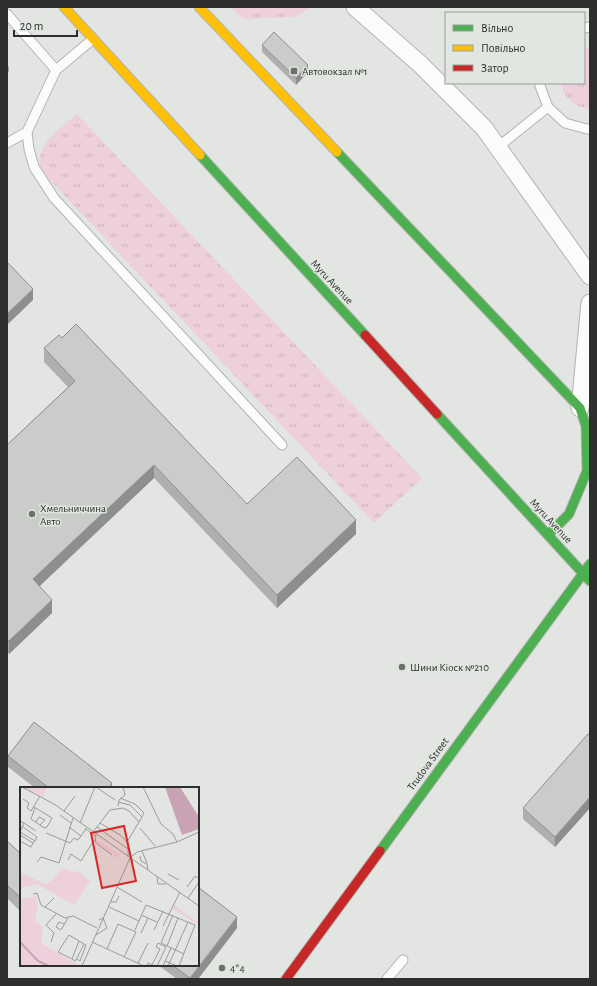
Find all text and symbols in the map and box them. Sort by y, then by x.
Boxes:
scale bar [14,12,77,38]
legend [445,12,585,84]
text: 20 m [20,20,43,32]
text: Вільно [481,22,513,34]
text: Повільно [481,42,526,54]
text: Затор [481,62,509,74]
marker: Автовокзал №1 [289,66,299,76]
place label: Автовокзал №1 [302,66,368,77]
street label: Myru Avenue [309,258,355,306]
street label: Myru Avenue [528,497,574,545]
place label: Хмельниччина Авто [40,503,106,527]
marker: Хмельниччина Авто [27,509,37,519]
marker: Шини Кіоск №210 [397,662,407,672]
place label: Шини Кіоск №210 [410,662,489,673]
street label: Trudova Street [405,735,451,792]
inset map [20,787,199,966]
marker: 4*4 [217,963,227,973]
place label: 4*4 [230,963,245,974]

